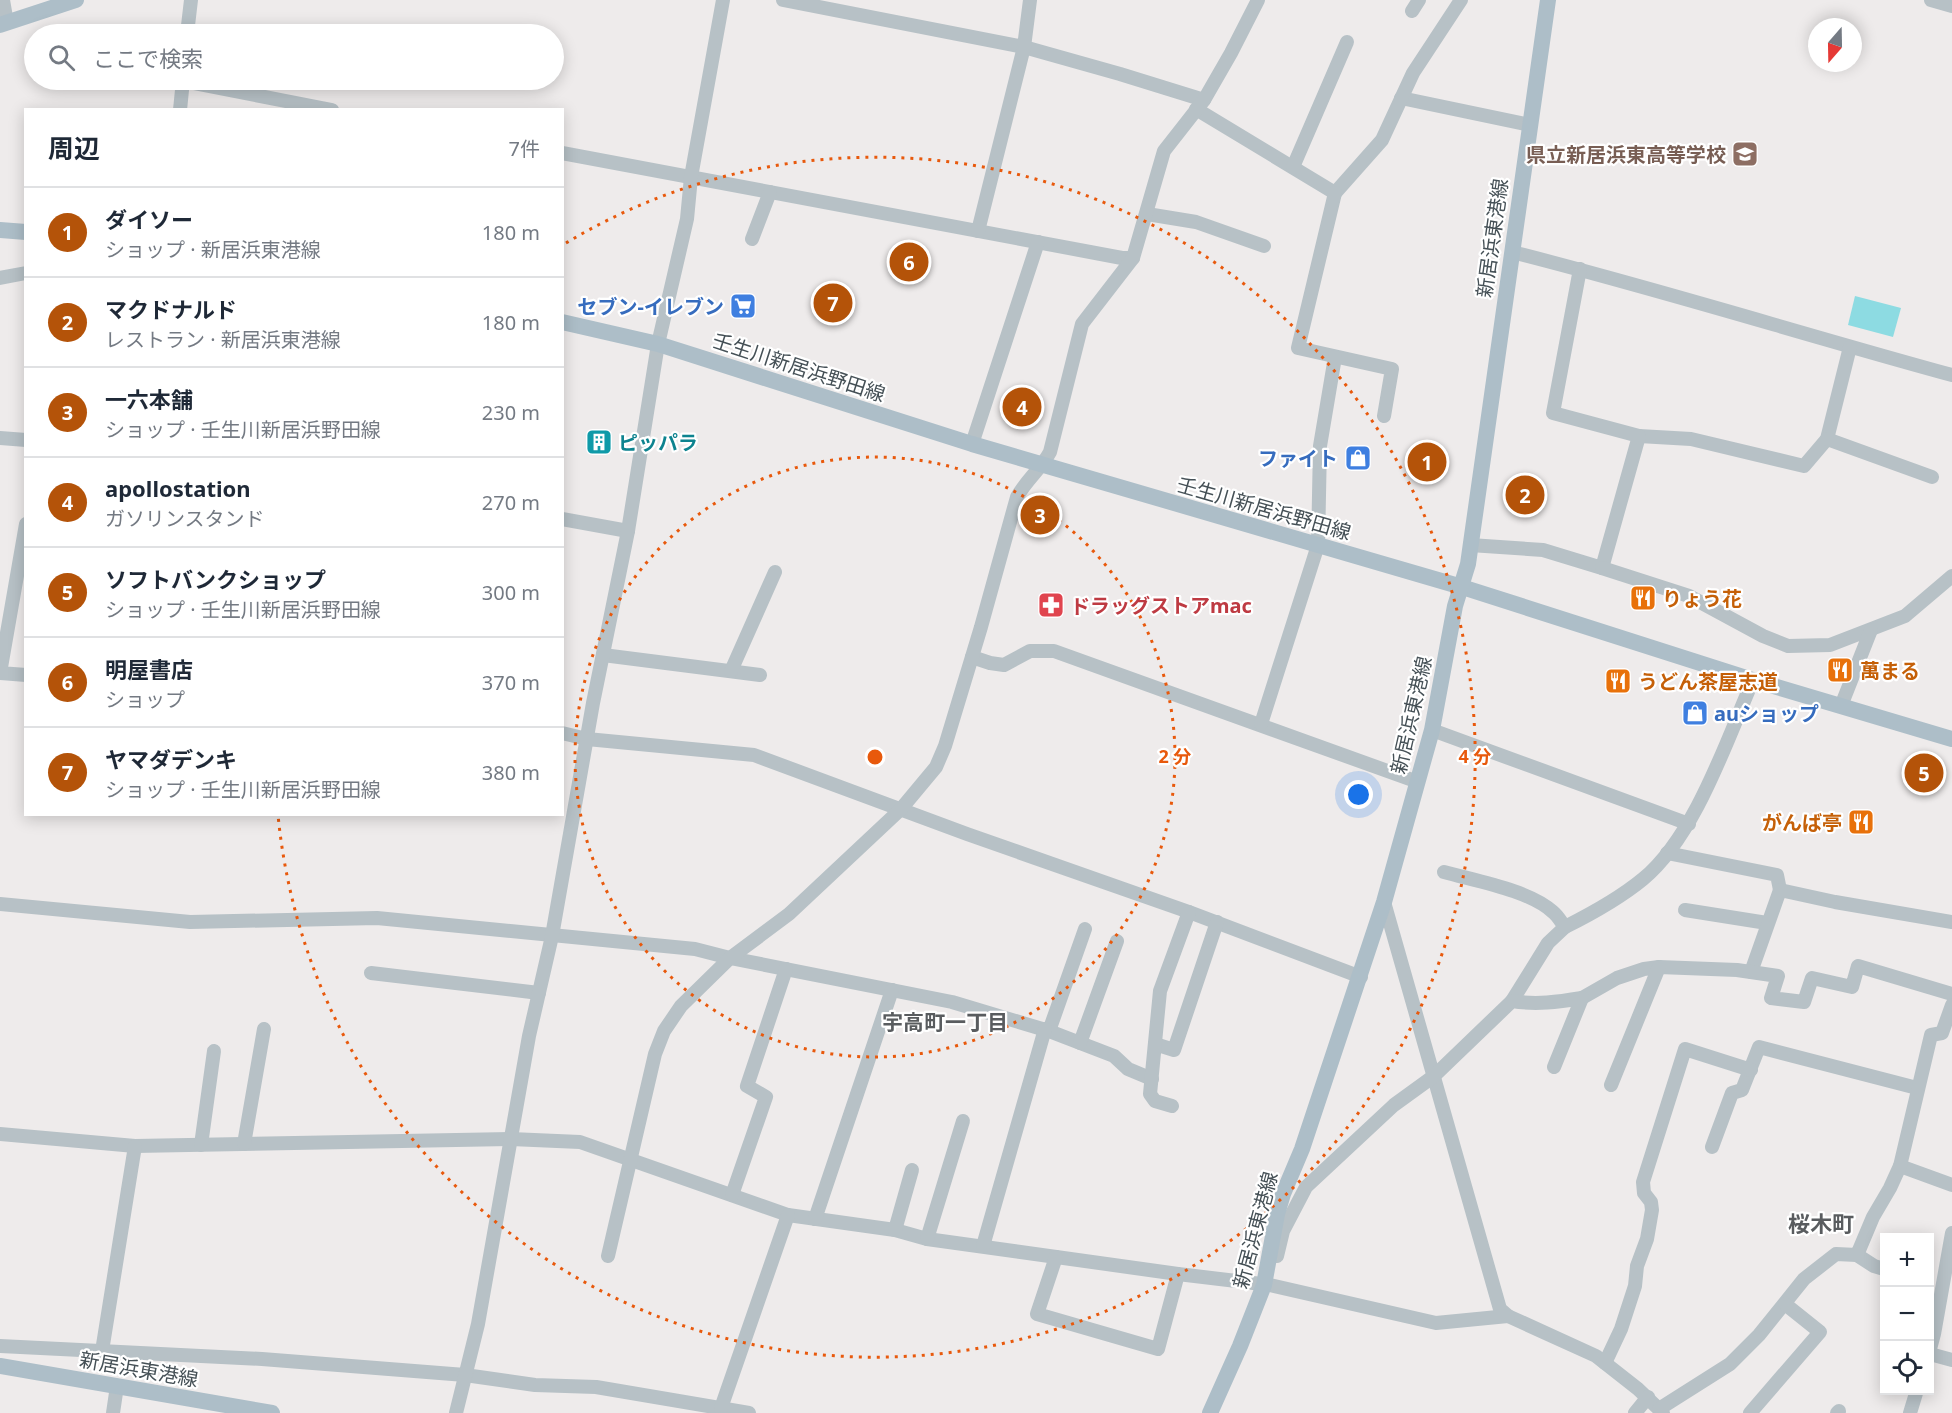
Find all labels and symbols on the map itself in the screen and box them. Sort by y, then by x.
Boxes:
north arrow [1808,18,1862,72]
school or university icon: 県立新居浜東高等学校 [1730,139,1760,169]
place label: 県立新居浜東高等学校 [1526,141,1726,168]
street label: 新居浜東港線 [1470,177,1514,299]
pin: 6 [890,240,928,284]
pin: 7 [814,280,852,326]
supermarket icon: セブン-イレブン [728,291,758,321]
place label: セブン-イレブン [578,293,724,320]
street label: 壬生川新居浜野田線 [709,326,889,408]
pin: 4 [1002,384,1042,430]
building icon: ピッパラ [584,427,614,457]
place label: ピッパラ [618,429,698,456]
pin: 1 [1408,440,1446,484]
shop icon: ファイト [1343,443,1373,473]
place label: ファイト [1258,445,1338,472]
street label: 壬生川新居浜野田線 [1174,470,1354,546]
pin: 2 [1506,472,1544,518]
pin: 3 [1020,492,1060,538]
restaurant icon: りょう花 [1628,583,1658,613]
place label: りょう花 [1662,585,1742,612]
pharmacy icon: ドラッグストアmac [1036,590,1066,620]
place label: ドラッグストアmac [1070,592,1252,619]
street label: 新居浜東港線 [1384,654,1438,776]
restaurant icon: 萬まる [1825,655,1855,685]
place label: 萬まる [1860,657,1920,684]
restaurant icon: うどん茶屋志道 [1603,666,1633,696]
place label: うどん茶屋志道 [1638,668,1778,695]
shop icon: auショップ [1680,698,1710,728]
place label: auショップ [1714,700,1819,727]
text: 2 分 [1159,744,1191,768]
text: 4 分 [1459,744,1491,768]
centre of rings [865,747,885,767]
pin: 5 [1904,750,1944,796]
your location [1344,780,1373,809]
restaurant icon: がんば亭 [1846,807,1876,837]
place label: がんば亭 [1762,809,1842,836]
district label: 宇高町一丁目 [882,1008,1008,1036]
street label: 新居浜東港線 [1226,1169,1284,1291]
district label: 桜木町 [1788,1208,1854,1238]
street label: 新居浜東港線 [78,1345,200,1393]

